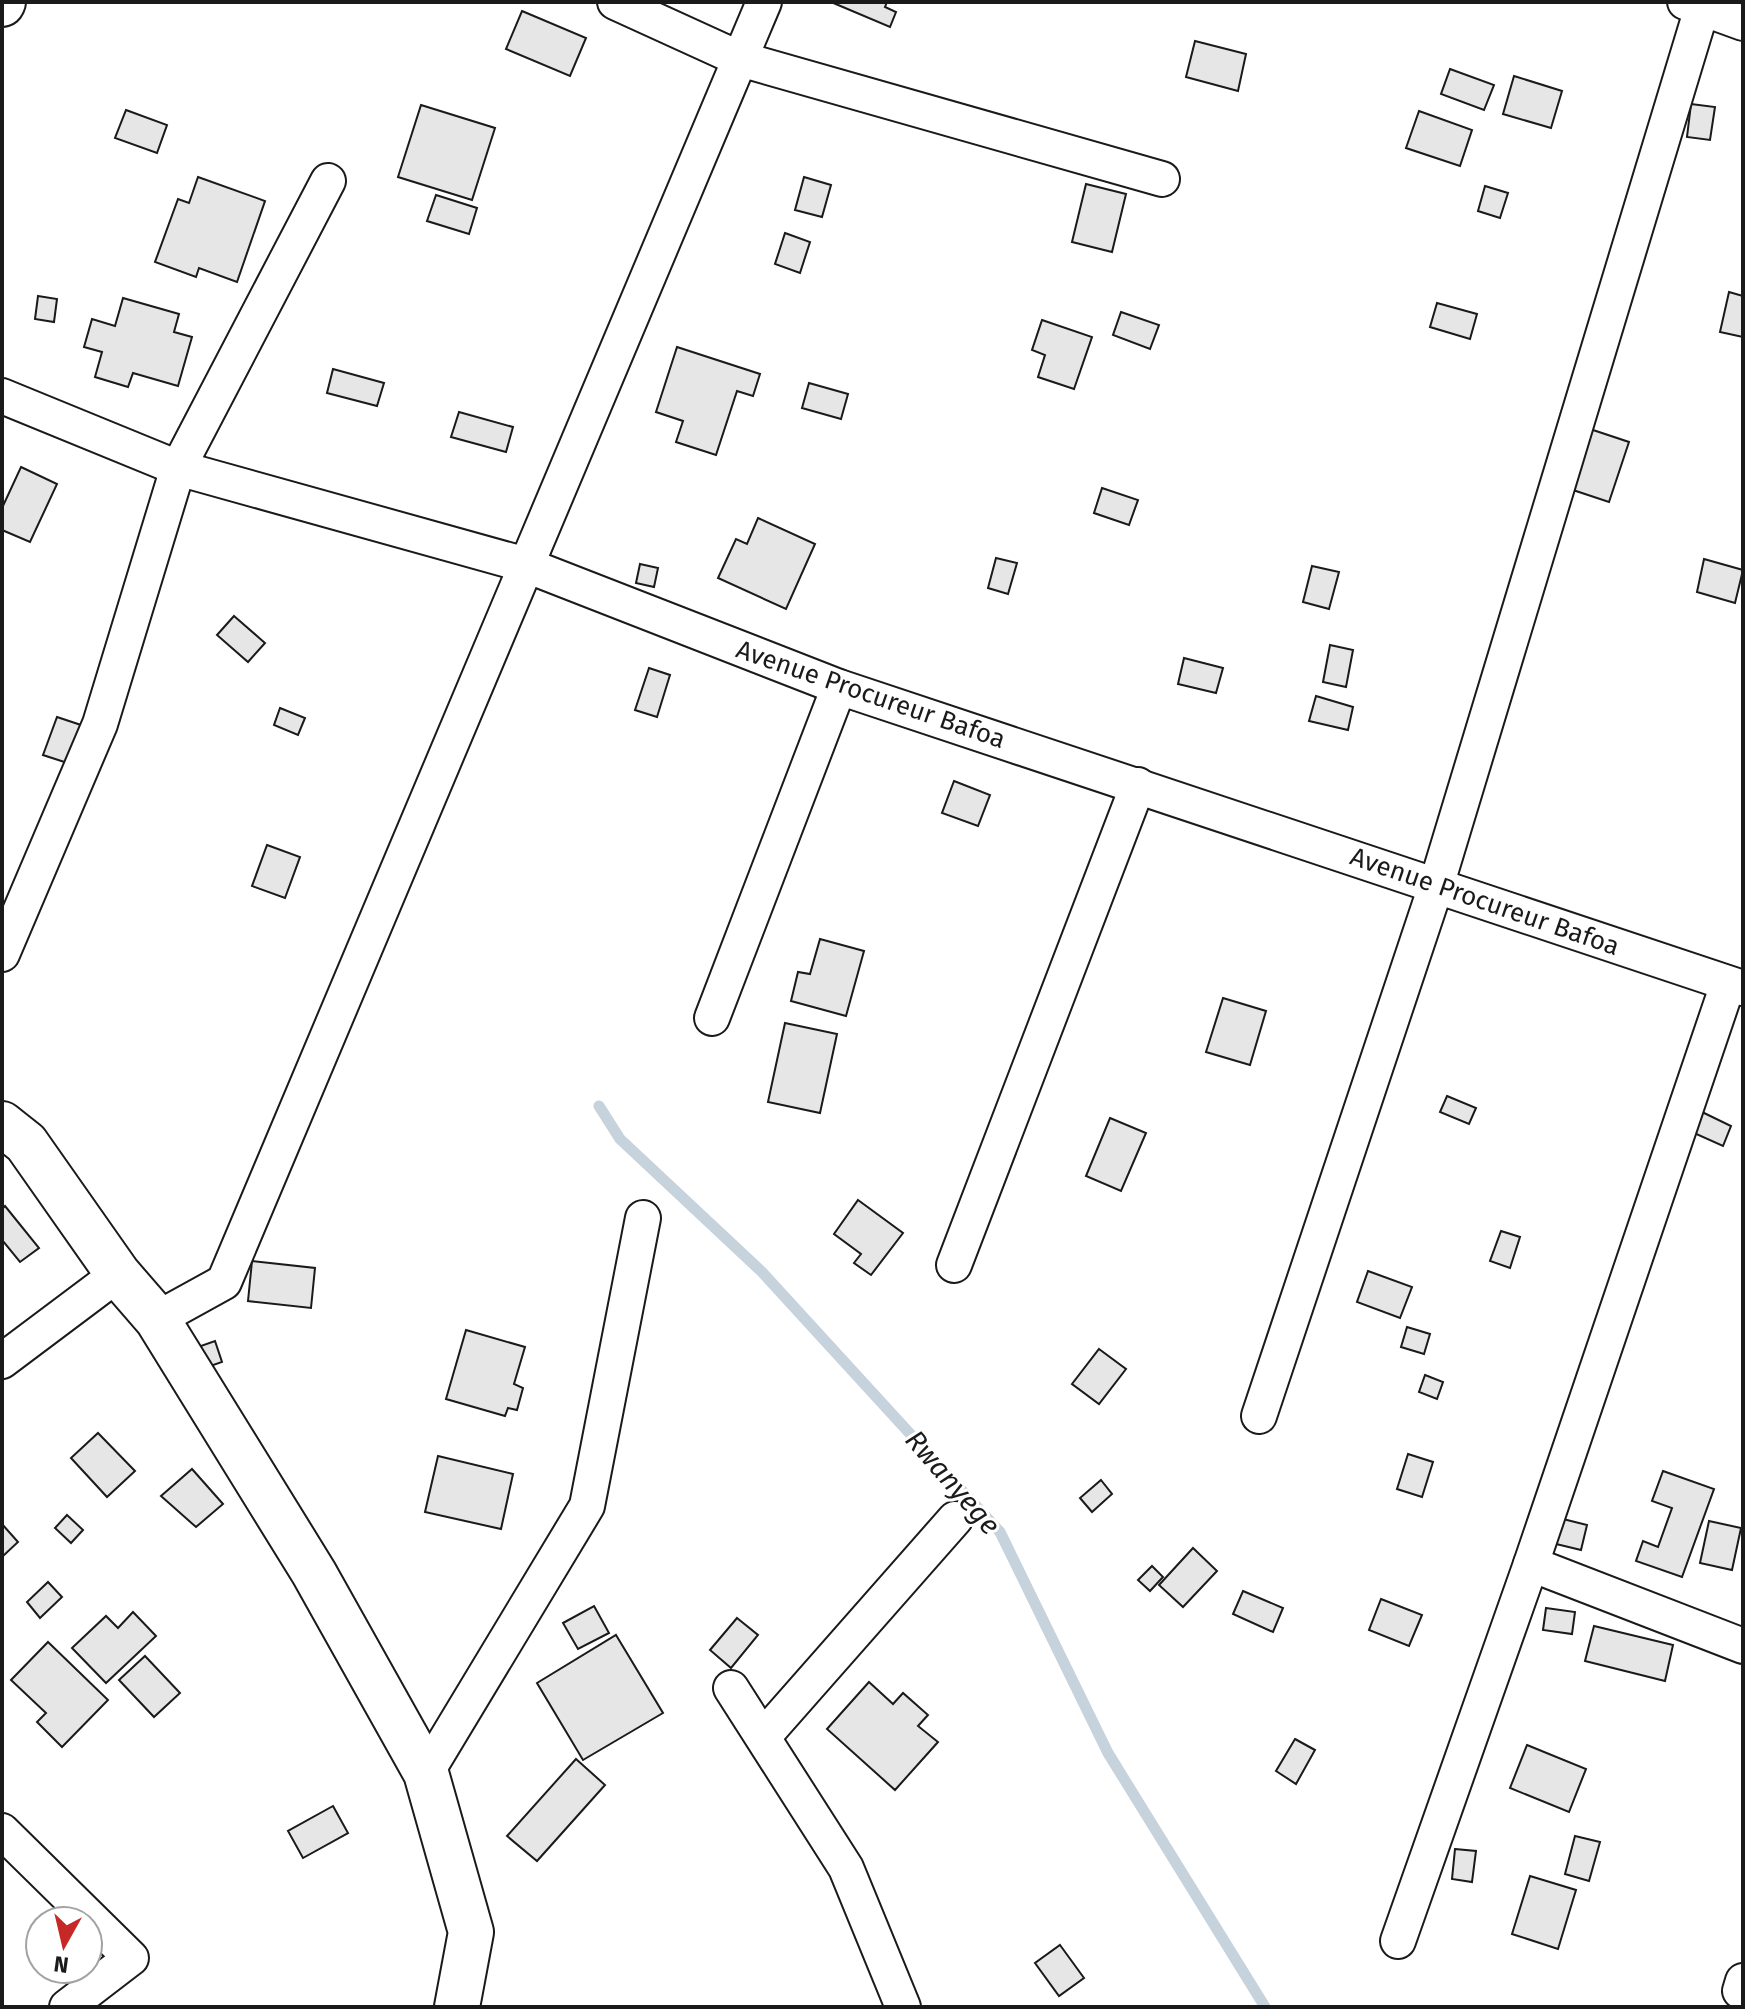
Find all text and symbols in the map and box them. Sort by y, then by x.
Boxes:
street label: Avenue Procureur Bafoa [732,634,1009,755]
street label: Avenue Procureur Bafoa [1346,841,1623,962]
water label: Rwanyege [898,1423,1007,1541]
north arrow [24,1905,104,1985]
text: N [52,1950,70,1979]

